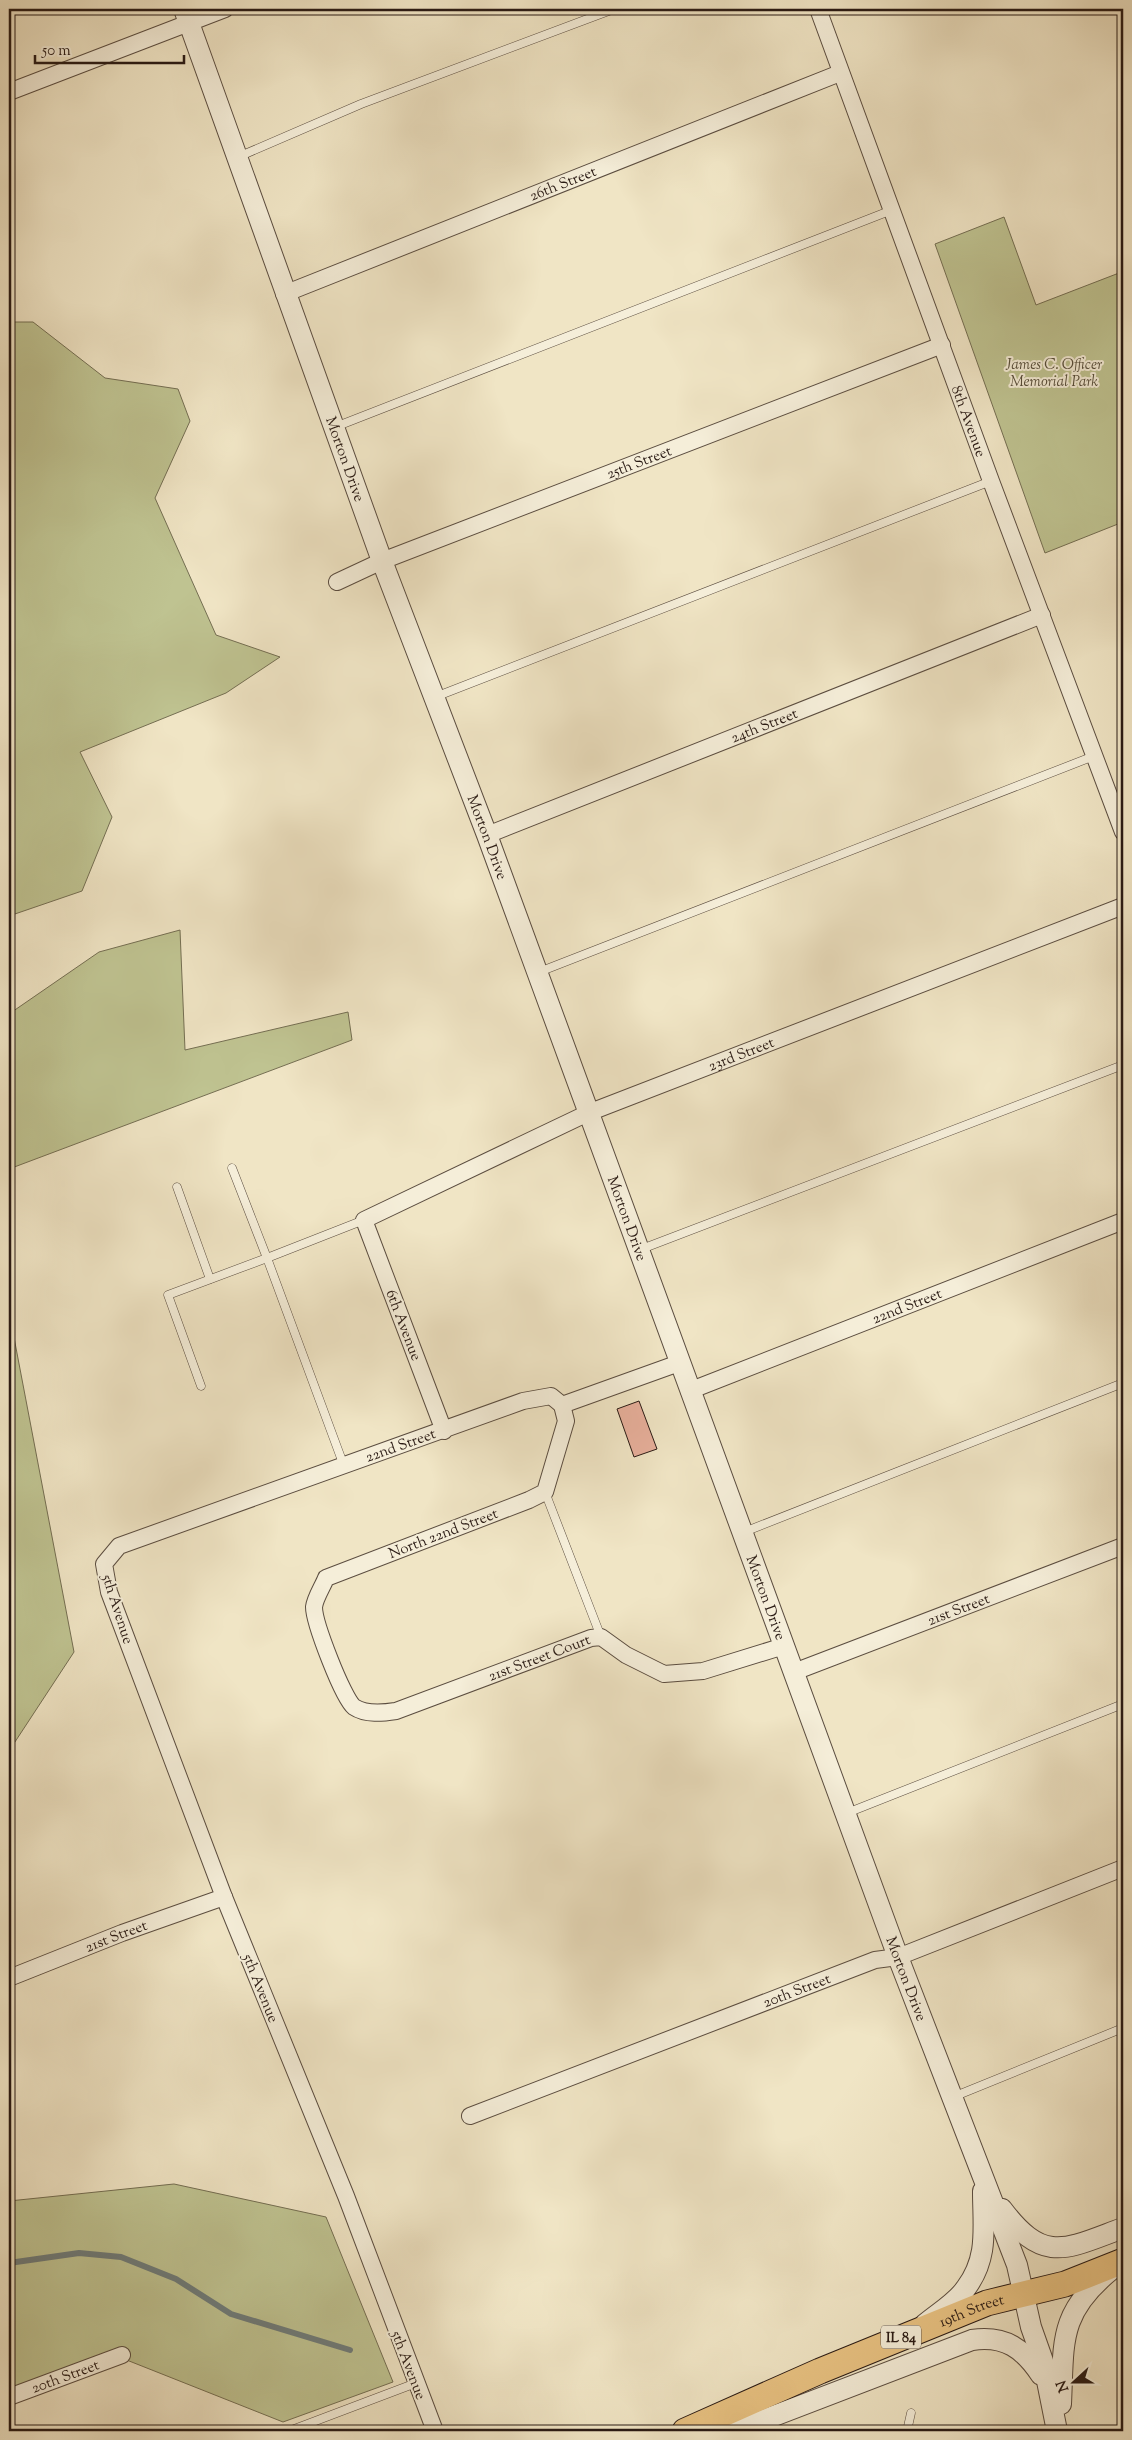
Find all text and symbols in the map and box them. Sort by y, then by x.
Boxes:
scale bar [35,32,184,64]
text: 50 m [41,41,71,62]
street label: 26th Street [527,162,600,207]
park label: James C. Officer Memorial Park [1005,355,1103,393]
street label: 8th Avenue [945,383,990,460]
street label: Morton Drive [319,414,369,505]
street label: 25th Street [604,441,675,485]
street label: 24th Street [728,704,801,749]
street label: Morton Drive [461,792,511,883]
street label: 23rd Street [706,1033,778,1077]
street label: Morton Drive [601,1173,651,1264]
street label: 22nd Street [869,1284,945,1330]
street label: 6th Avenue [379,1287,426,1364]
street label: 22nd Street [363,1424,439,1469]
street label: North 22nd Street [386,1504,501,1565]
street label: Morton Drive [740,1553,790,1643]
street label: 5th Avenue [95,1571,138,1647]
street label: 21st Street [925,1589,993,1632]
street label: 21st Street Court [486,1630,594,1687]
street label: 21st Street [82,1916,150,1959]
street label: Morton Drive [879,1934,931,2024]
street label: 5th Avenue [236,1950,283,2026]
street label: 20th Street [760,1969,834,2014]
street label: 19th Street [936,2290,1006,2333]
road number: IL 84 [881,2326,921,2348]
street label: 5th Avenue [384,2327,430,2403]
street label: 20th Street [29,2355,103,2400]
north arrow [1050,2358,1100,2408]
text: N [1052,2377,1075,2395]

